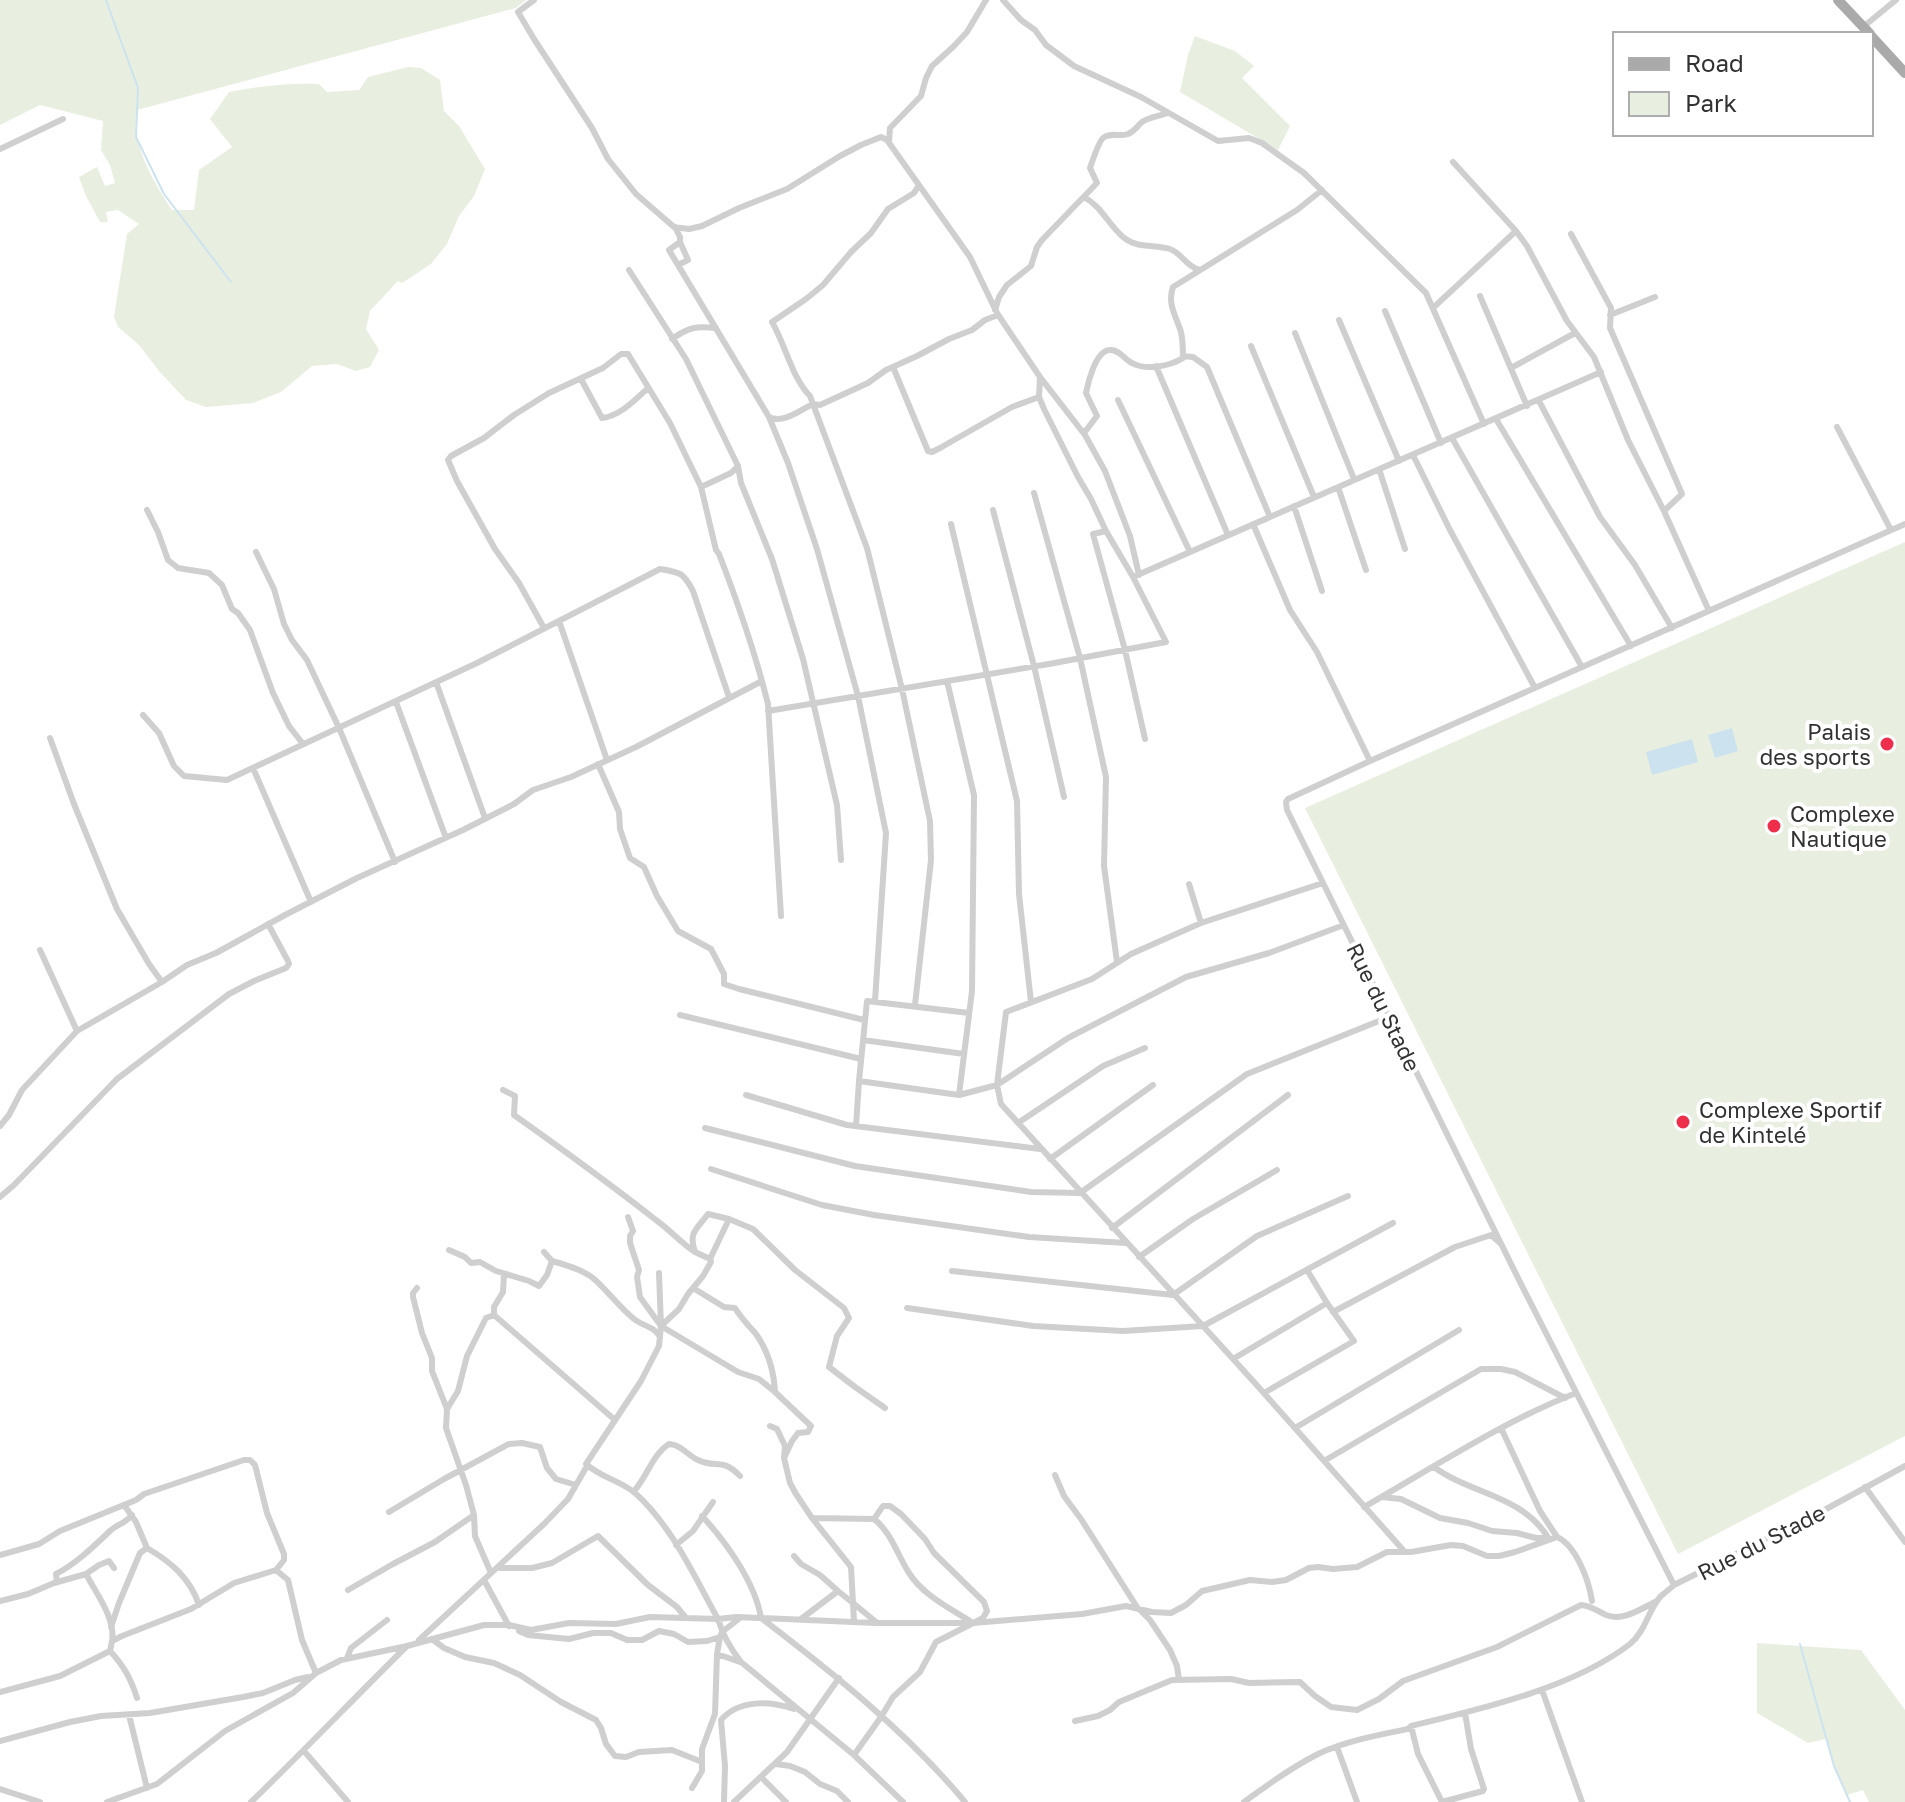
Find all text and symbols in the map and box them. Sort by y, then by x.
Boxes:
legend [1613,32,1873,136]
text: Road [1685,48,1744,77]
text: Park [1685,88,1737,117]
place label: Palais des sports [1760,718,1871,770]
marker: Palais des sports [1878,735,1896,753]
place label: Complexe Nautique [1790,800,1895,852]
marker: Complexe Nautique [1765,817,1783,835]
street label: Rue du Stade [1341,938,1427,1076]
place label: Complexe Sportif de Kintelé [1699,1096,1882,1148]
marker: Complexe Sportif de Kintelé [1674,1113,1692,1131]
street label: Rue du Stade [1693,1498,1829,1586]

